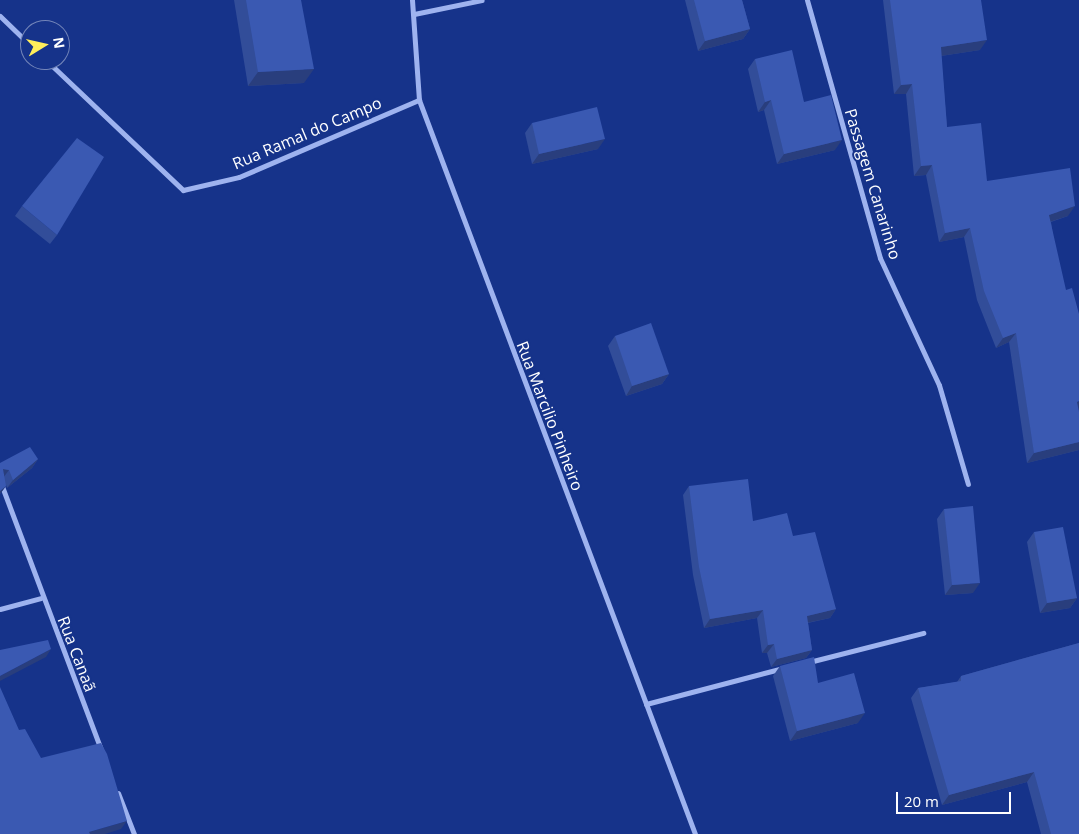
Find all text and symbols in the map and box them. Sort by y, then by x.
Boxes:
north arrow [20,20,70,70]
text: N [49,36,70,50]
street label: Rua Ramal do Campo [230,93,384,173]
street label: Passagem Canarinho [841,106,905,262]
street label: Rua Marcilio Pinheiro [513,339,587,493]
street label: Rua Canaã [54,614,100,694]
scale bar [899,782,1014,814]
text: 20 m [904,791,939,811]

